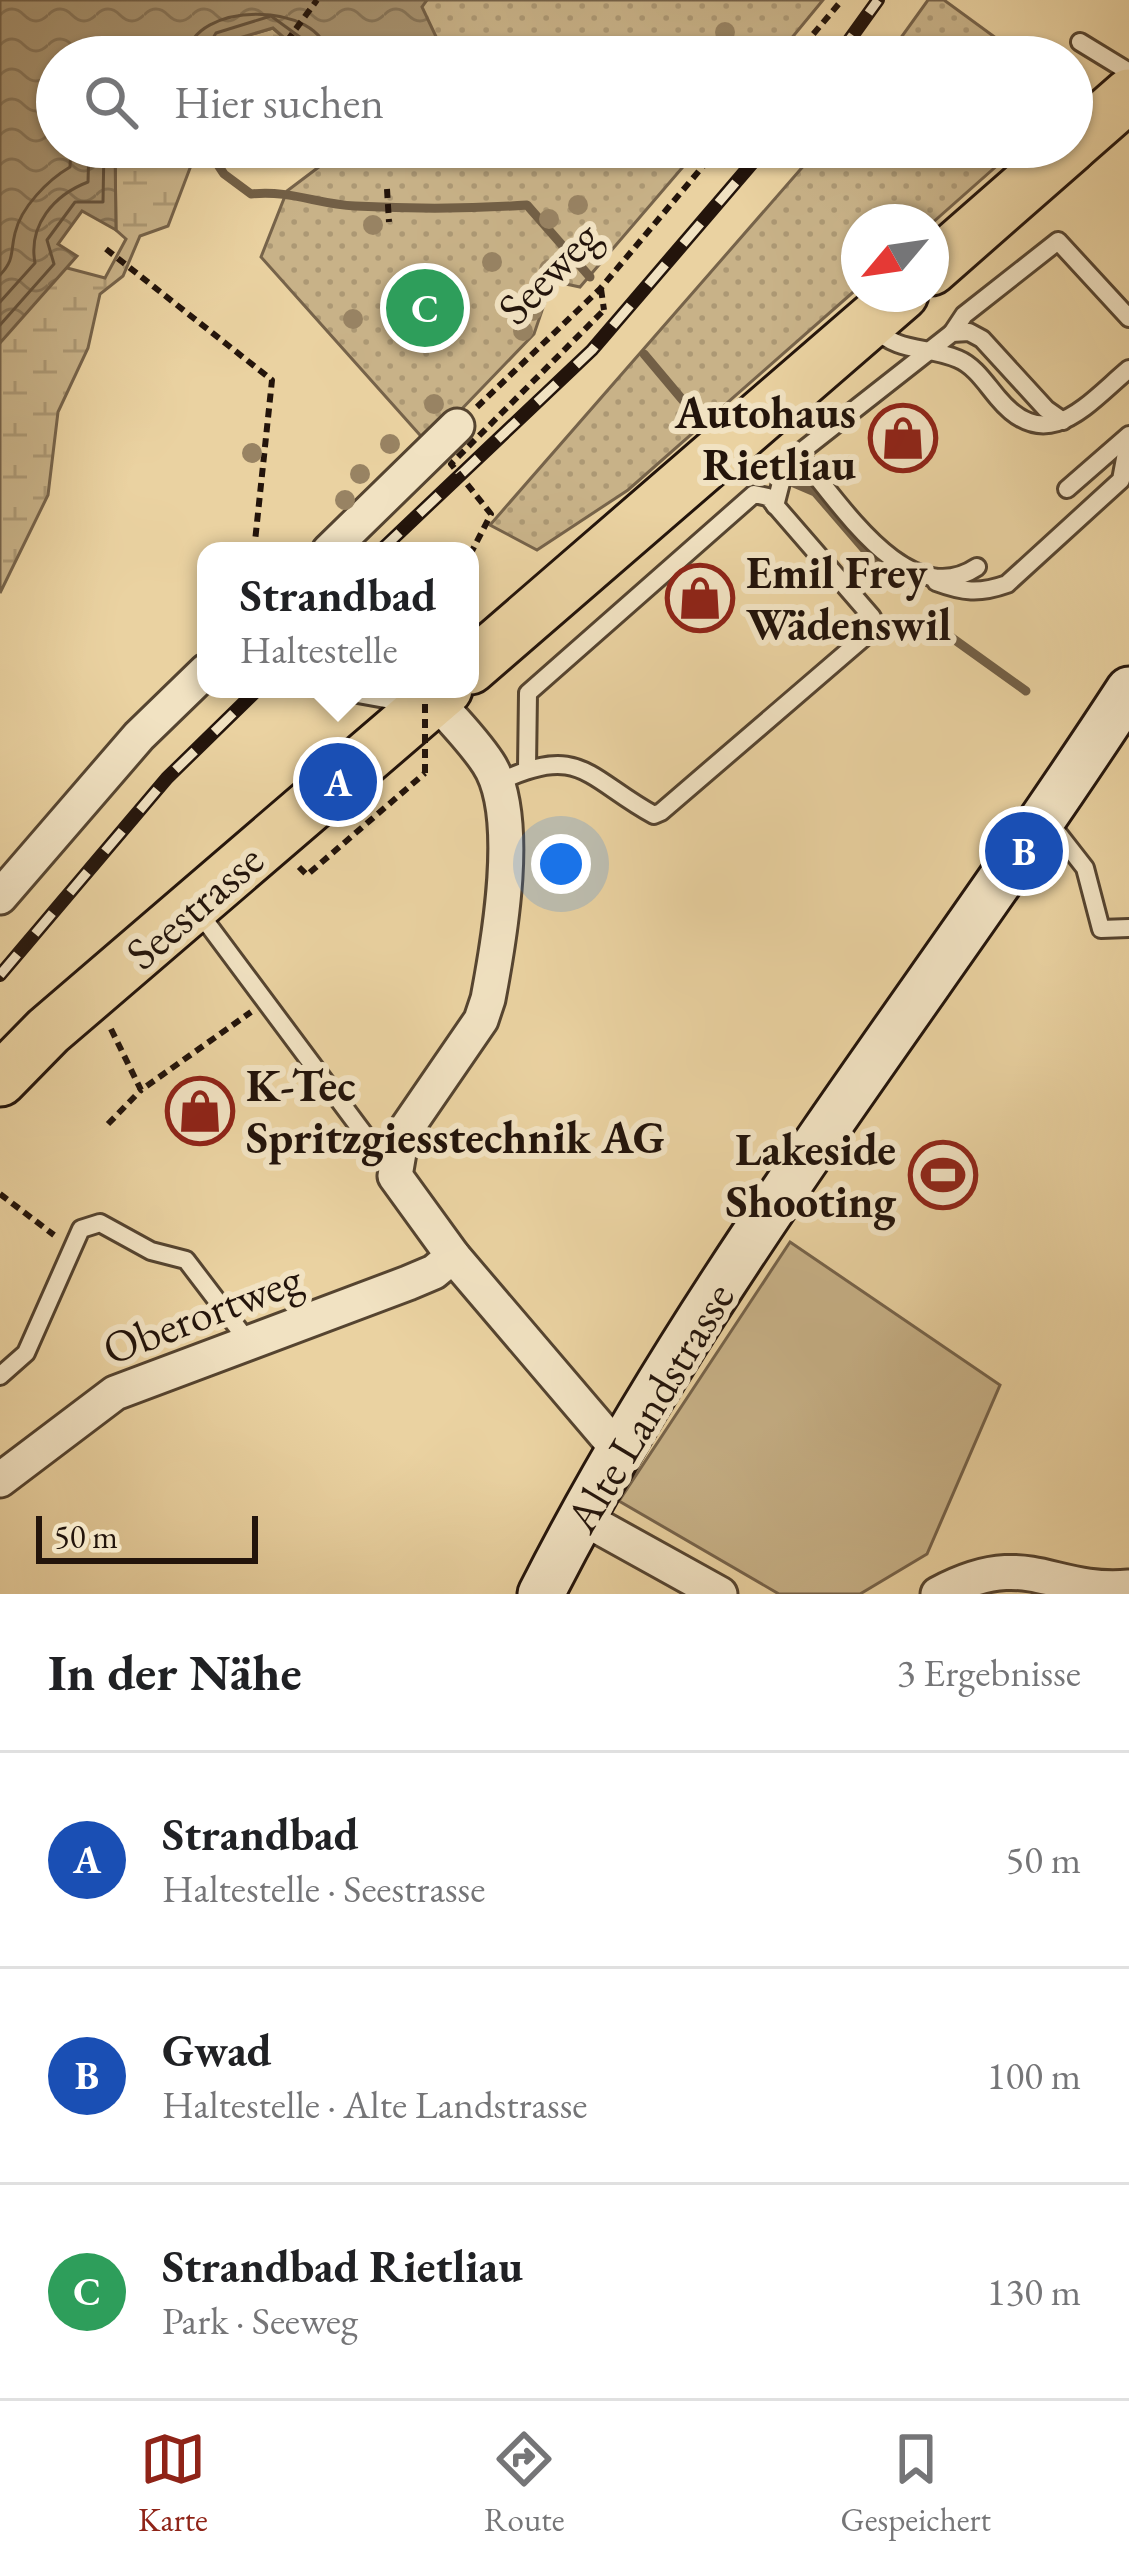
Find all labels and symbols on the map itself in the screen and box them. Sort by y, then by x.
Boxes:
north arrow [841,204,949,312]
street label: Seeweg [485,208,612,336]
pin: C [386,263,464,353]
place label: Autohaus Rietliau [674,383,856,493]
shop icon: Autohaus Rietliau [868,403,938,473]
place label: Emil Frey Wädenswil [746,543,951,653]
shop icon: Emil Frey Wädenswil [665,563,735,633]
pin: A [299,737,377,827]
pin: B [985,806,1063,896]
street label: Seestrasse [113,830,275,982]
your location [531,834,591,894]
place label: K-Tec Spritzgiesstechnik AG [246,1056,665,1167]
shop icon: K-Tec Spritzgiesstechnik AG [165,1076,235,1146]
place label: Lakeside Shooting [726,1120,896,1231]
sports icon: Lakeside Shooting [908,1140,978,1210]
street label: Oberortweg [94,1248,310,1377]
street label: Alte Landstrasse [551,1271,746,1544]
scale bar [36,1510,258,1563]

